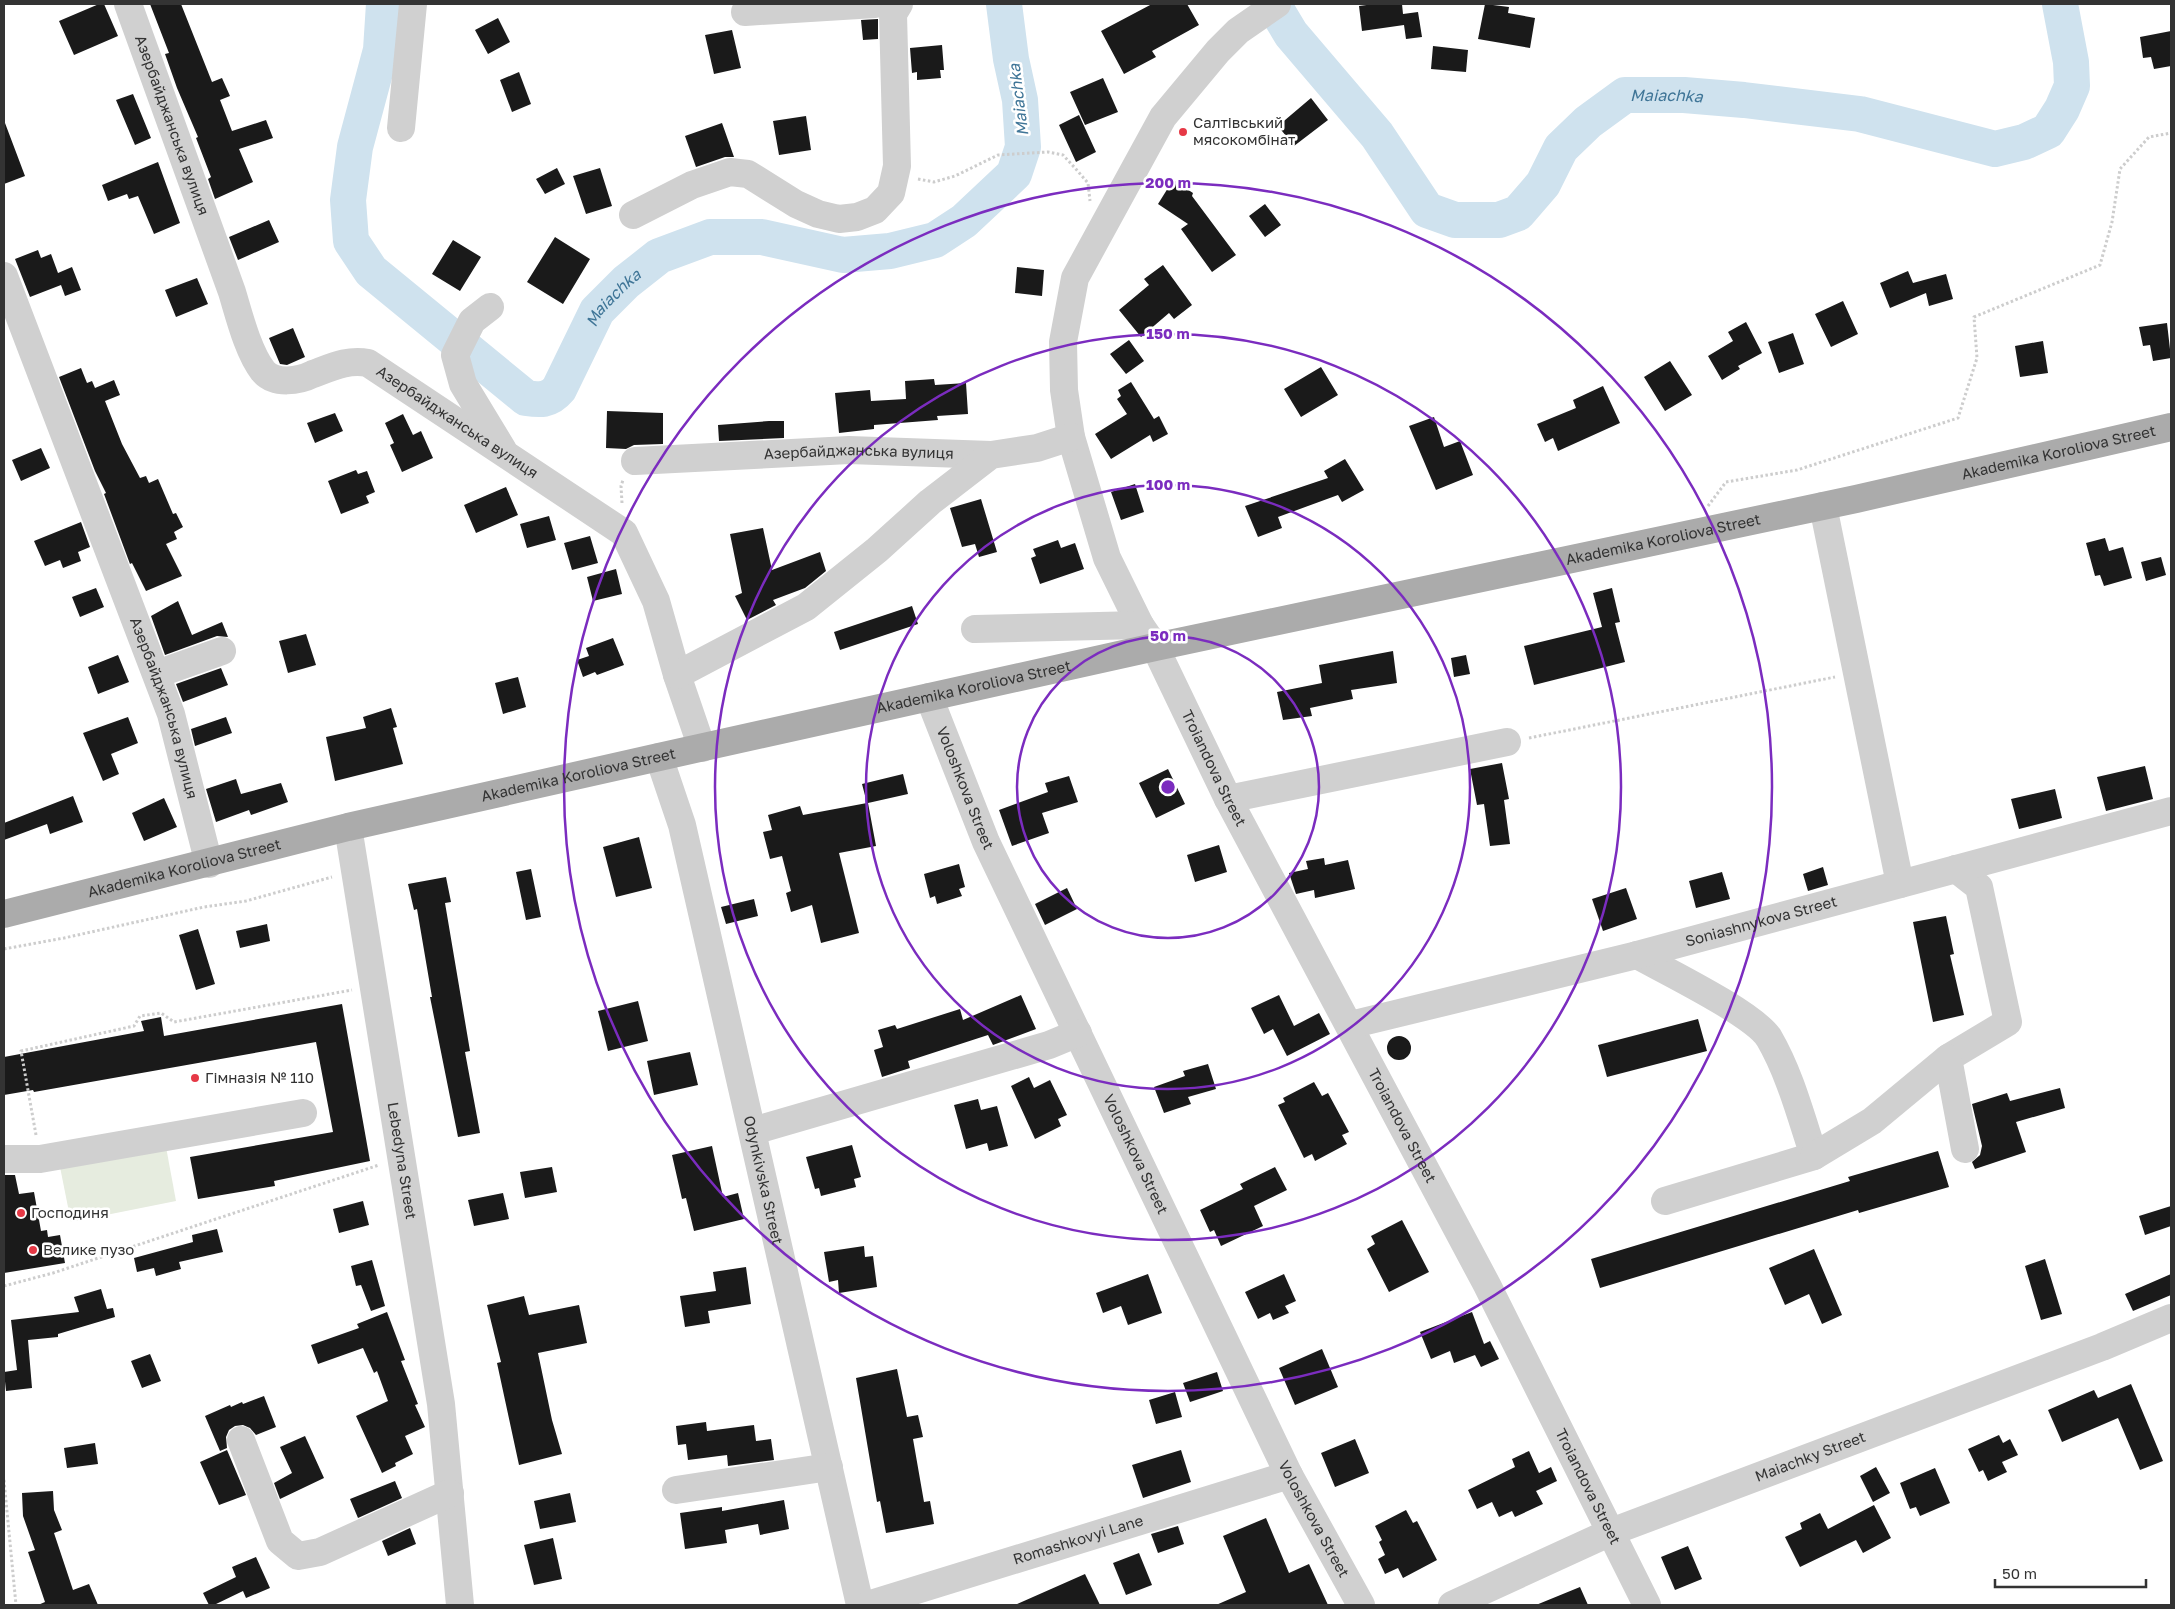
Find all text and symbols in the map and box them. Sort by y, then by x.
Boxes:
street label: Азербайджанська вулиця [132,33,214,217]
water label: Maiachka [1004,62,1032,137]
water label: Maiachka [1630,85,1704,107]
place label: Салтівський мясокомбінат [1193,113,1296,148]
marker: Салтівський мясокомбінат [1177,126,1189,138]
text: 200 m [1145,173,1191,191]
water label: Maiachka [581,264,645,330]
text: 150 m [1146,324,1190,342]
street label: Азербайджанська вулиця [374,361,542,481]
street label: Akademika Koroliova Street [1960,421,2157,483]
street label: Азербайджанська вулиця [763,440,954,462]
text: 100 m [1146,475,1190,493]
street label: Akademika Koroliova Street [1564,509,1762,568]
street label: Азербайджанська вулиця [127,614,202,801]
text: 50 m [1150,626,1186,644]
street label: Akademika Koroliova Street [875,656,1072,717]
street label: Troiandova Street [1179,707,1251,829]
street label: Voloshkova Street [934,724,998,852]
street label: Akademika Koroliova Street [479,744,677,805]
centre of rings [1159,778,1177,796]
street label: Akademika Koroliova Street [86,834,283,901]
street label: Soniashnykova Street [1683,891,1839,950]
street label: Troiandova Street [1365,1065,1441,1185]
place label: Гімназія № 110 [205,1068,314,1086]
marker: Гімназія № 110 [189,1072,201,1084]
street label: Voloshkova Street [1100,1091,1173,1217]
street label: Lebedyna Street [384,1101,421,1221]
street label: Odynkivska Street [741,1114,787,1246]
place label: Господиня [31,1203,109,1221]
marker: Господиня [15,1207,27,1219]
place label: Велике пузо [43,1240,134,1258]
marker: Велике пузо [27,1244,39,1256]
street label: Troiandova Street [1552,1425,1625,1547]
street label: Maiachky Street [1752,1427,1868,1485]
street label: Voloshkova Street [1275,1457,1354,1580]
street label: Romashkovyi Lane [1011,1511,1145,1568]
scale bar [1995,1556,2146,1588]
text: 50 m [2002,1564,2037,1582]

